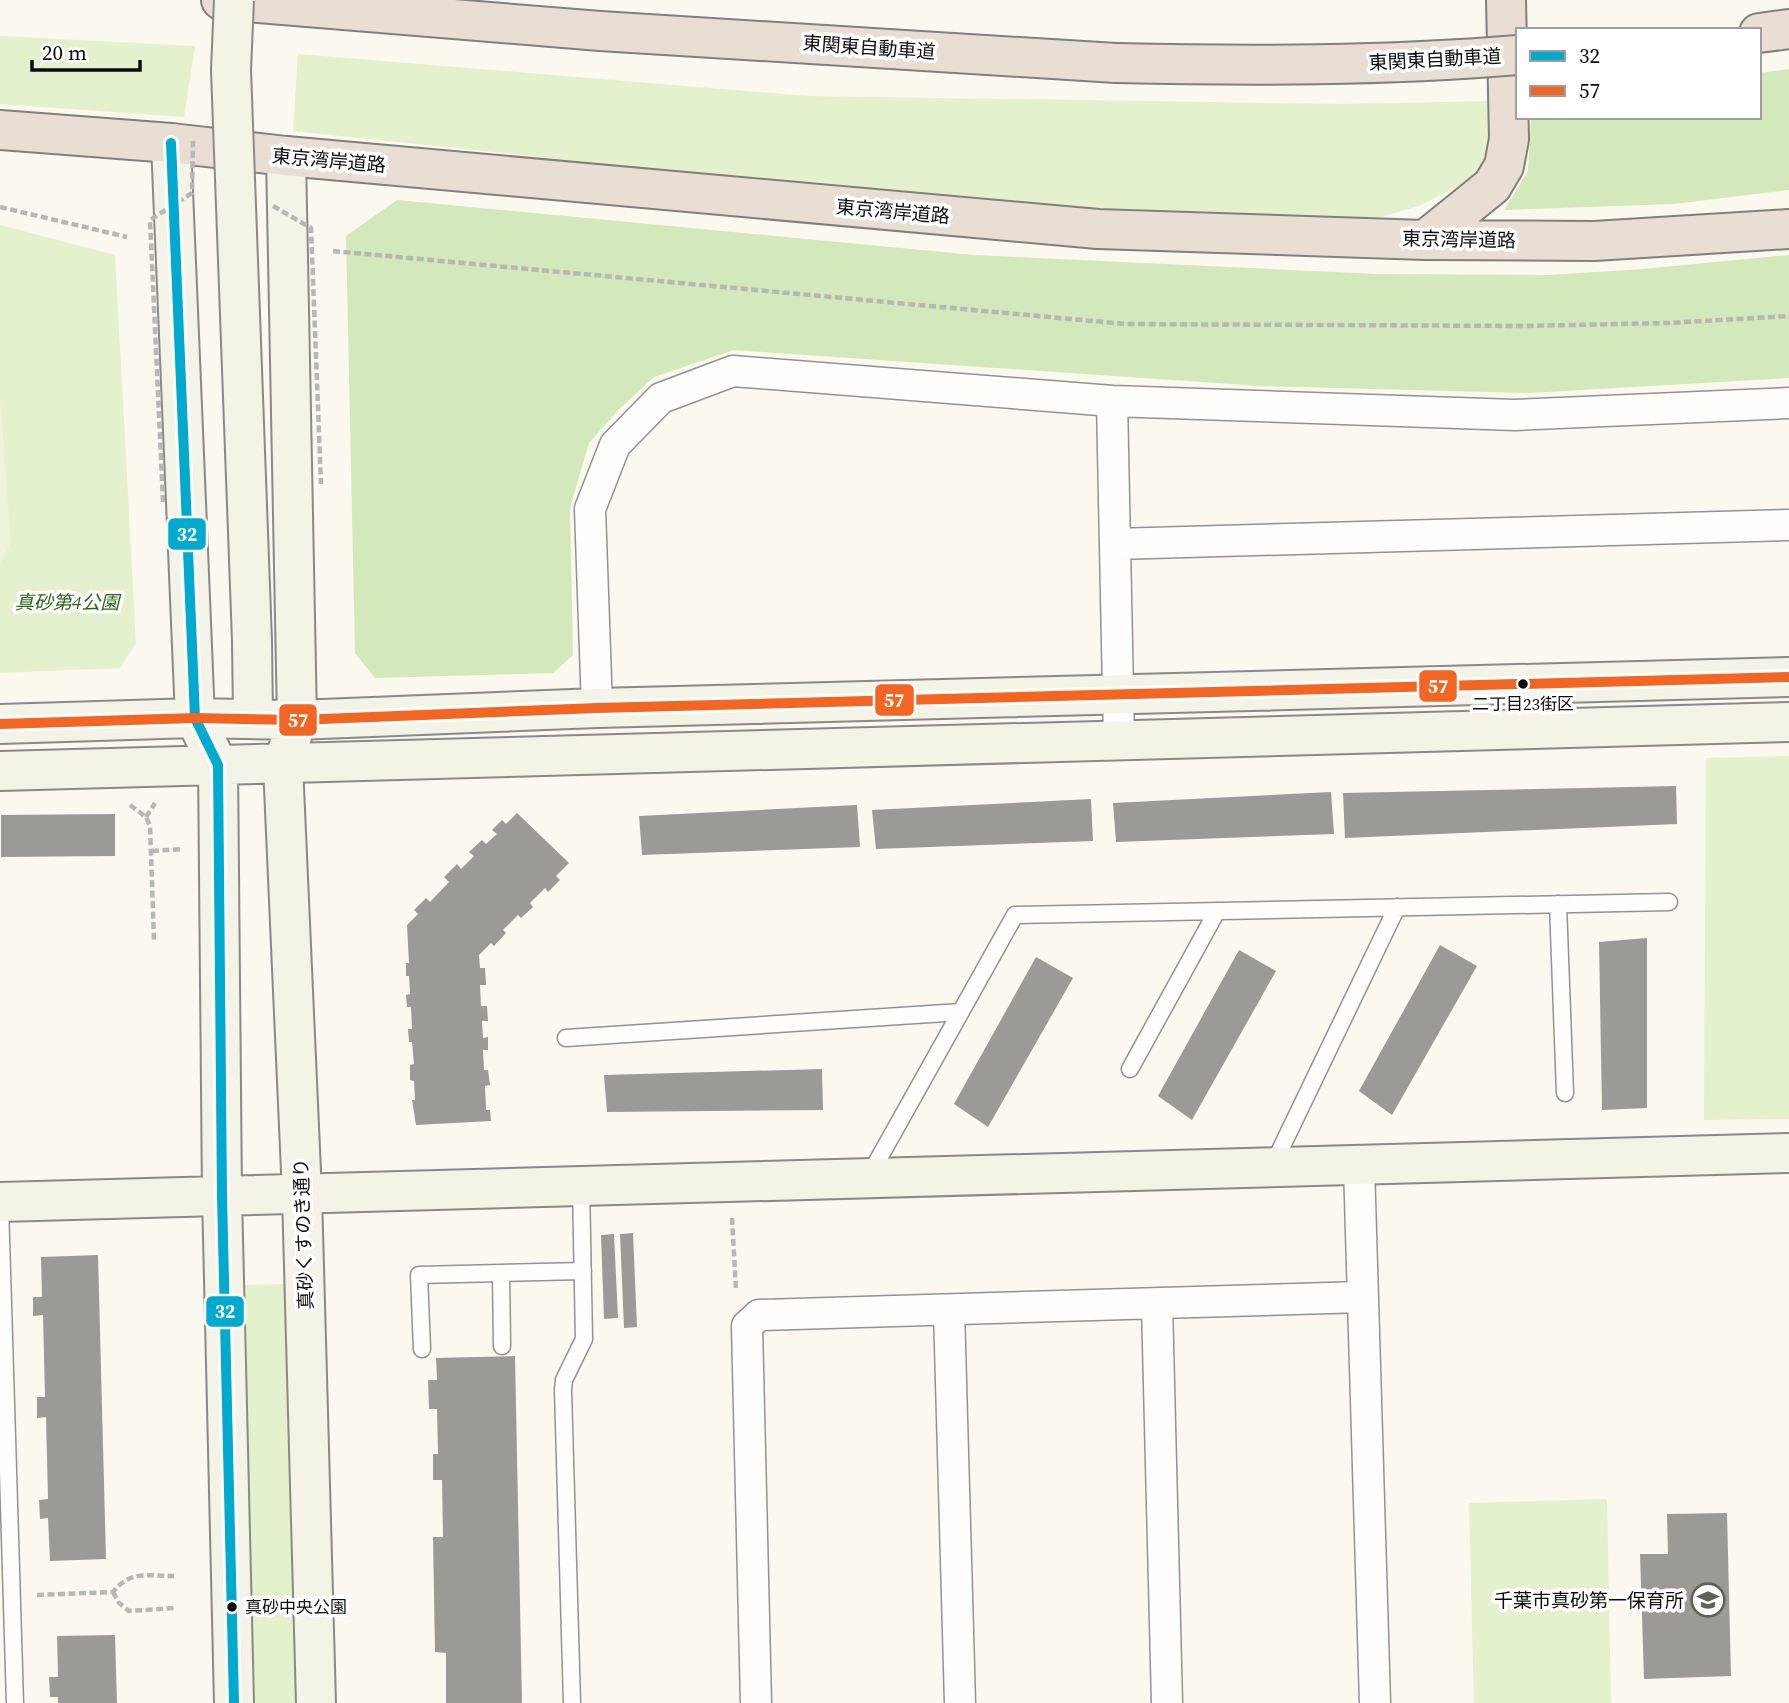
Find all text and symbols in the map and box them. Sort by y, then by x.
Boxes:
scale bar [32,28,140,72]
legend [1516,28,1761,119]
street label: 東関東自動車道 [802,29,936,65]
text: 20 m [42,38,87,67]
text: 32 [1579,41,1600,70]
street label: 東関東自動車道 [1368,43,1502,75]
text: 57 [1579,76,1600,105]
street label: 東京湾岸道路 [271,142,387,178]
street label: 東京湾岸道路 [835,193,951,229]
street label: 東京湾岸道路 [1402,225,1516,253]
line badge: 32 [167,517,207,551]
text: 32 [177,521,197,547]
park label: 真砂第4公園 [15,589,122,615]
line badge: 57 [1418,669,1458,703]
text: 57 [1428,673,1448,699]
marker: 二丁目23街区 [1516,677,1530,691]
line badge: 57 [874,683,915,717]
text: 57 [884,687,904,713]
place label: 二丁目23街区 [1472,692,1574,716]
line badge: 57 [278,703,318,737]
text: 57 [288,707,308,733]
street label: 真砂くすのき通り [287,1158,319,1310]
line badge: 32 [205,1295,245,1328]
text: 32 [215,1298,235,1324]
school or university icon: 千葉市真砂第一保育所 [1689,1581,1727,1619]
place label: 千葉市真砂第一保育所 [1494,1587,1684,1613]
place label: 真砂中央公園 [245,1595,347,1619]
marker: 真砂中央公園 [225,1600,239,1614]

